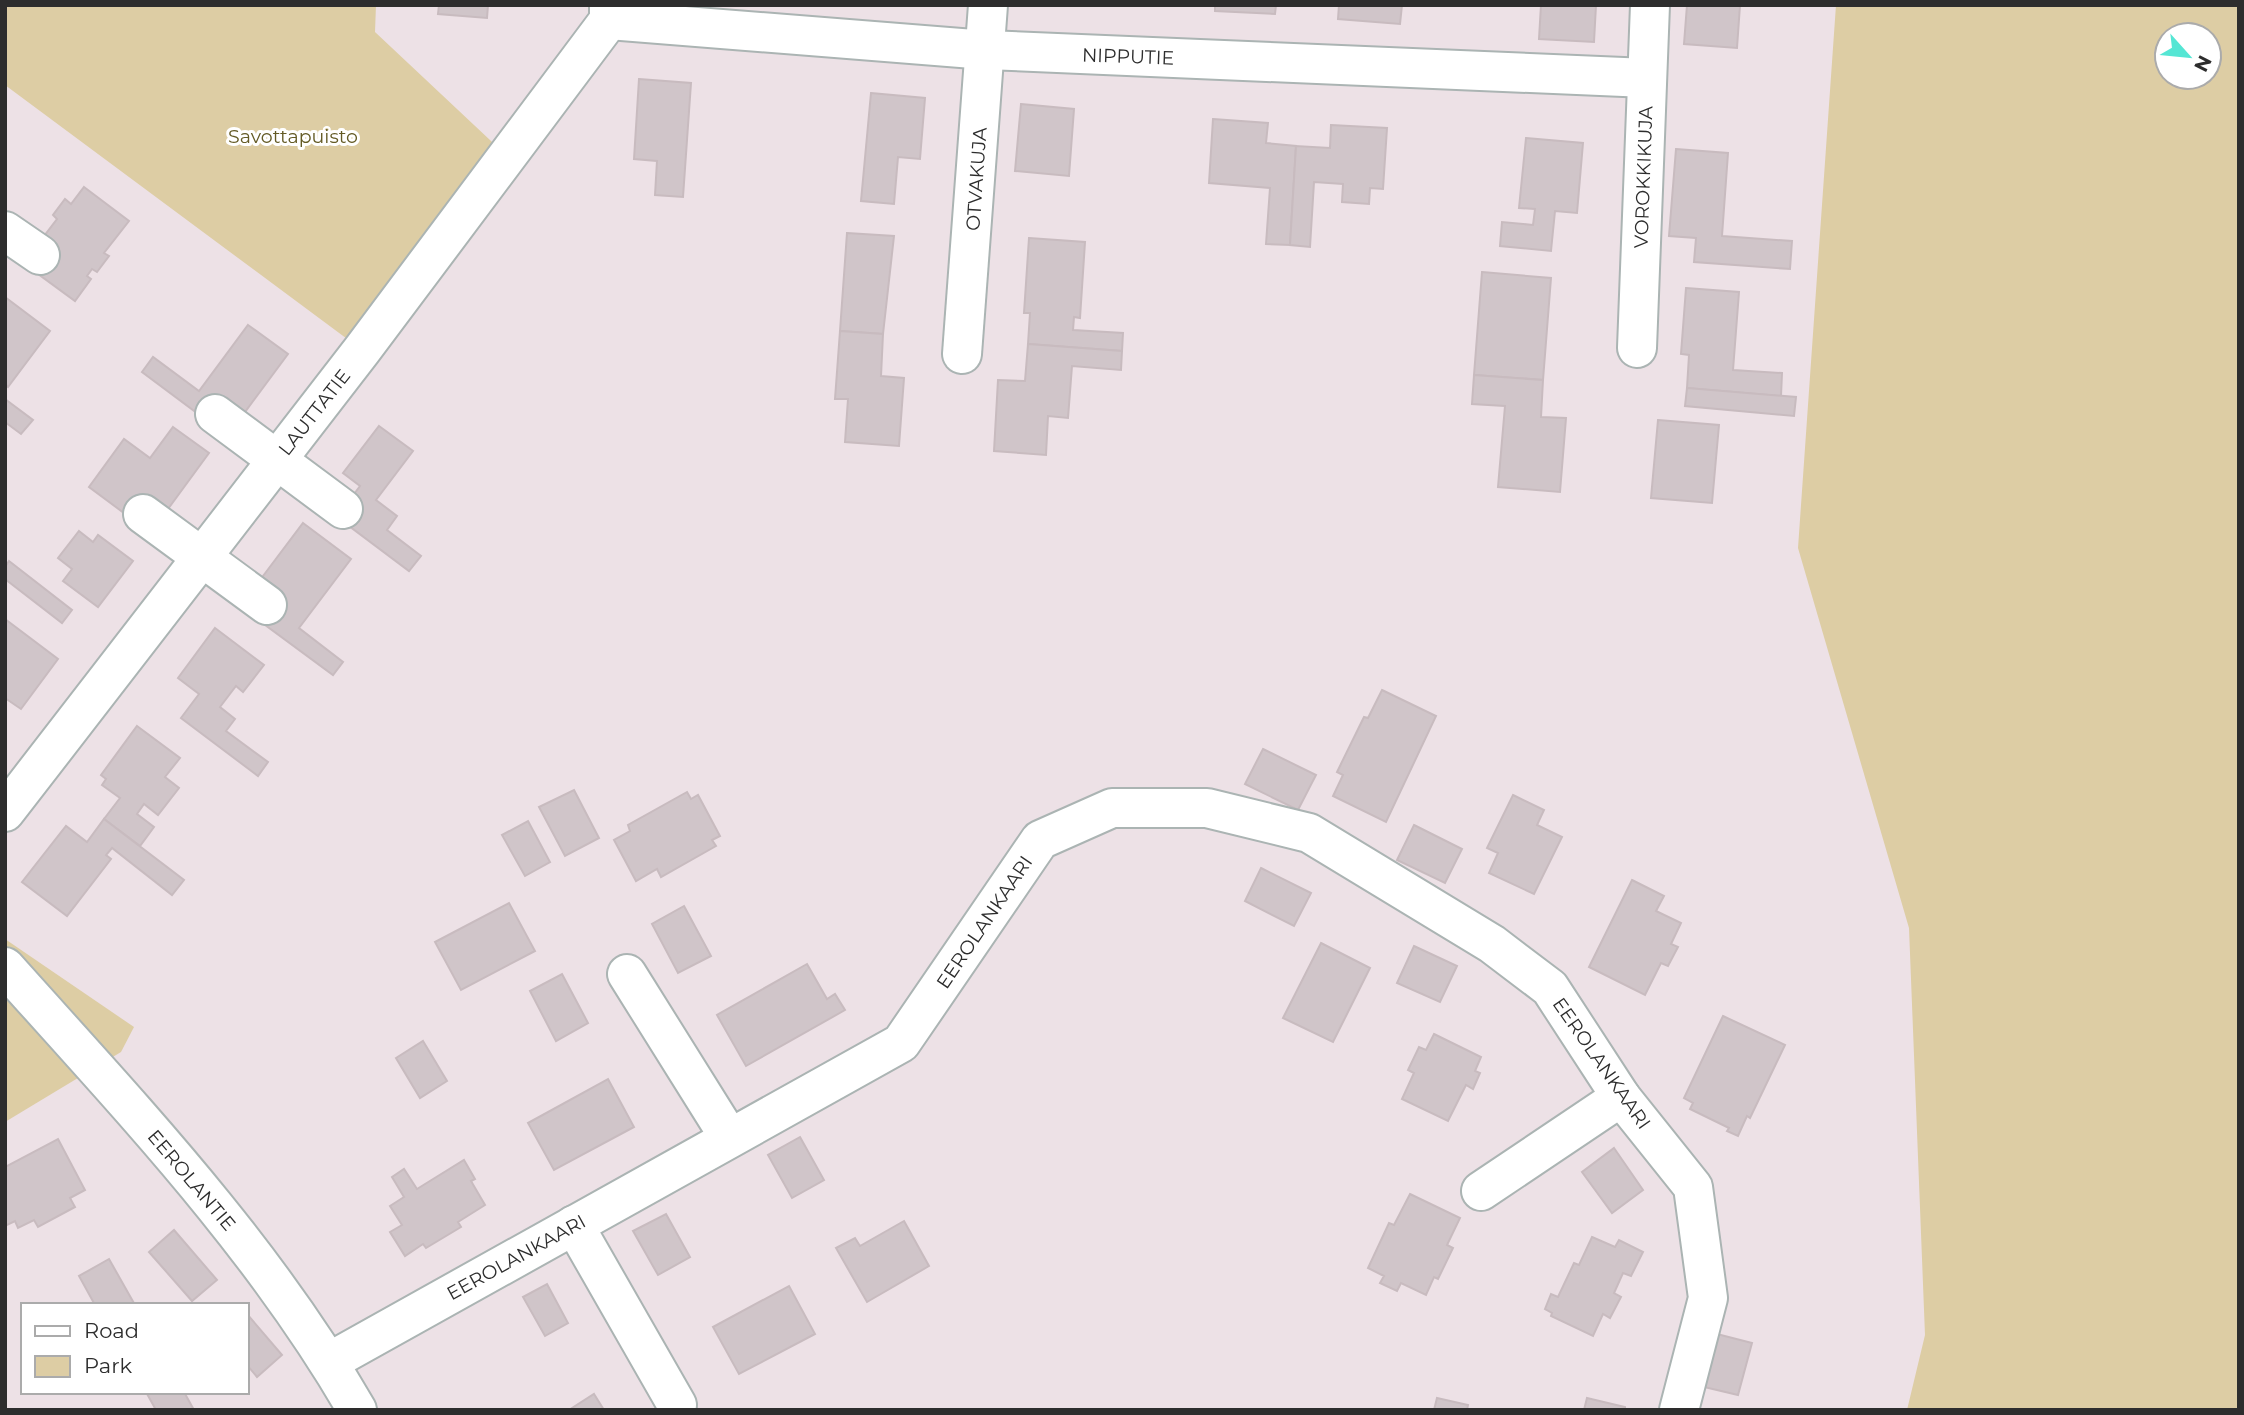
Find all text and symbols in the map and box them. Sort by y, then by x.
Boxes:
north arrow [2153,21,2223,91]
street label: NIPPUTIE [1081,43,1175,70]
text: N [2189,51,2216,76]
street label: VOROKKIKUJA [1630,105,1657,249]
park label: Savottapuisto [228,125,358,148]
street label: OTVAKUJA [961,126,992,232]
street label: LAUTTATIE [274,365,355,460]
street label: EEROLANKAARI [931,851,1037,993]
street label: EEROLANKAARI [1548,993,1656,1133]
street label: EEROLANTIE [143,1125,241,1235]
street label: EEROLANKAARI [443,1210,590,1305]
legend [21,1303,248,1394]
text: Road [84,1318,139,1343]
text: Park [84,1353,132,1378]

